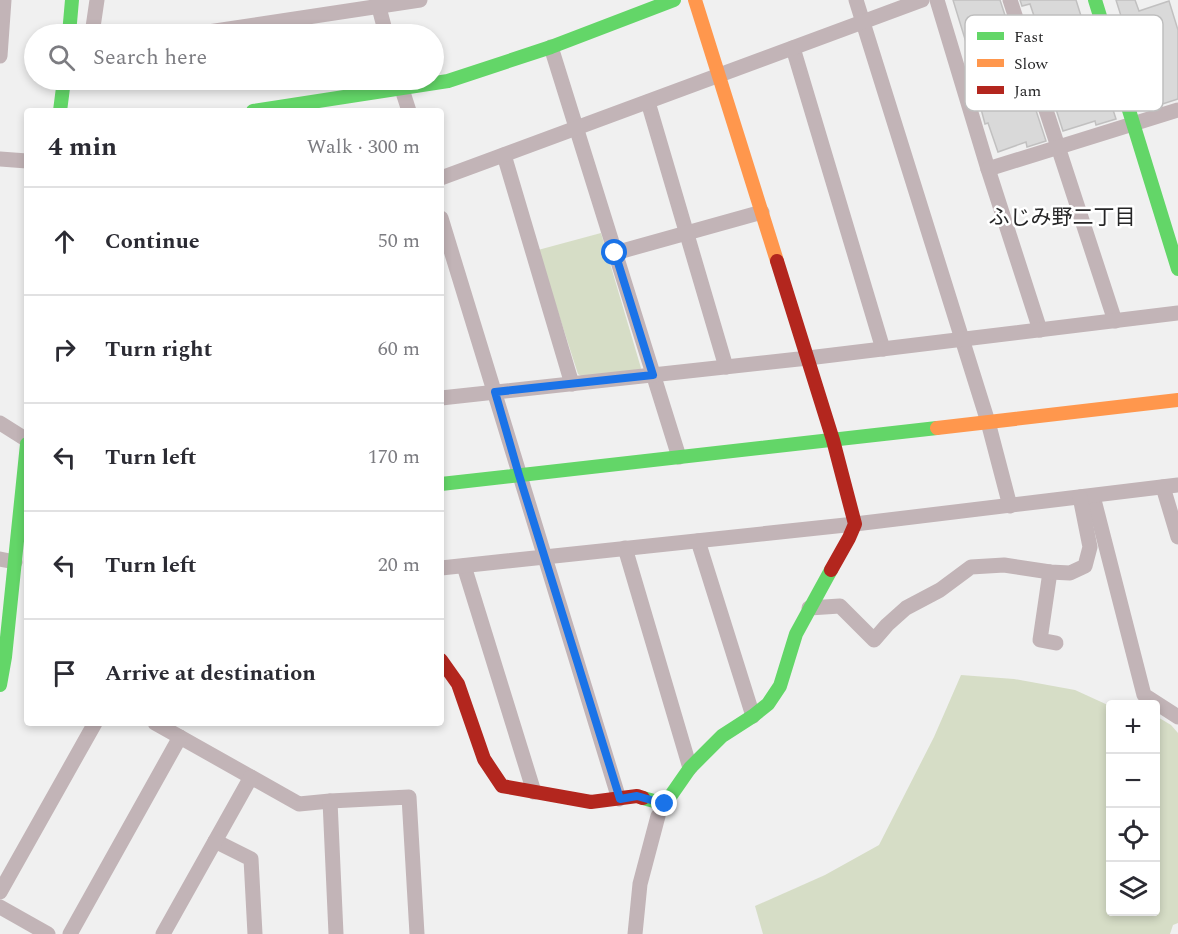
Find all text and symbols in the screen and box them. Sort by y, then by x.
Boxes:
legend [965,15,1163,111]
search box [24,24,444,90]
text: Fast [1014,25,1044,49]
icon: search [45,41,78,74]
text: Search here [93,41,207,74]
text: Slow [1014,52,1049,76]
text: Jam [1014,79,1042,103]
text: 4 min [48,127,117,167]
text: Walk · 300 m [307,132,420,162]
district label: ふじみ野二丁目 [989,202,1136,234]
icon: ahead [48,225,81,258]
text: Continue [105,225,200,258]
text: 50 m [378,226,420,256]
route start [601,239,627,265]
icon: right [48,333,81,366]
text: Turn right [105,333,212,366]
text: 60 m [378,334,420,364]
icon: left [48,441,81,474]
text: Turn left [105,441,197,474]
text: 170 m [368,442,420,472]
icon: left [48,549,81,582]
text: Turn left [105,549,197,582]
text: 20 m [378,550,420,580]
icon: arrive [48,657,81,690]
text: Arrive at destination [105,657,316,690]
map controls [1106,700,1160,916]
button: + [1106,700,1160,754]
button: − [1106,754,1160,808]
route end [651,790,677,816]
button: locate [1106,808,1160,862]
button: layers [1106,862,1160,916]

